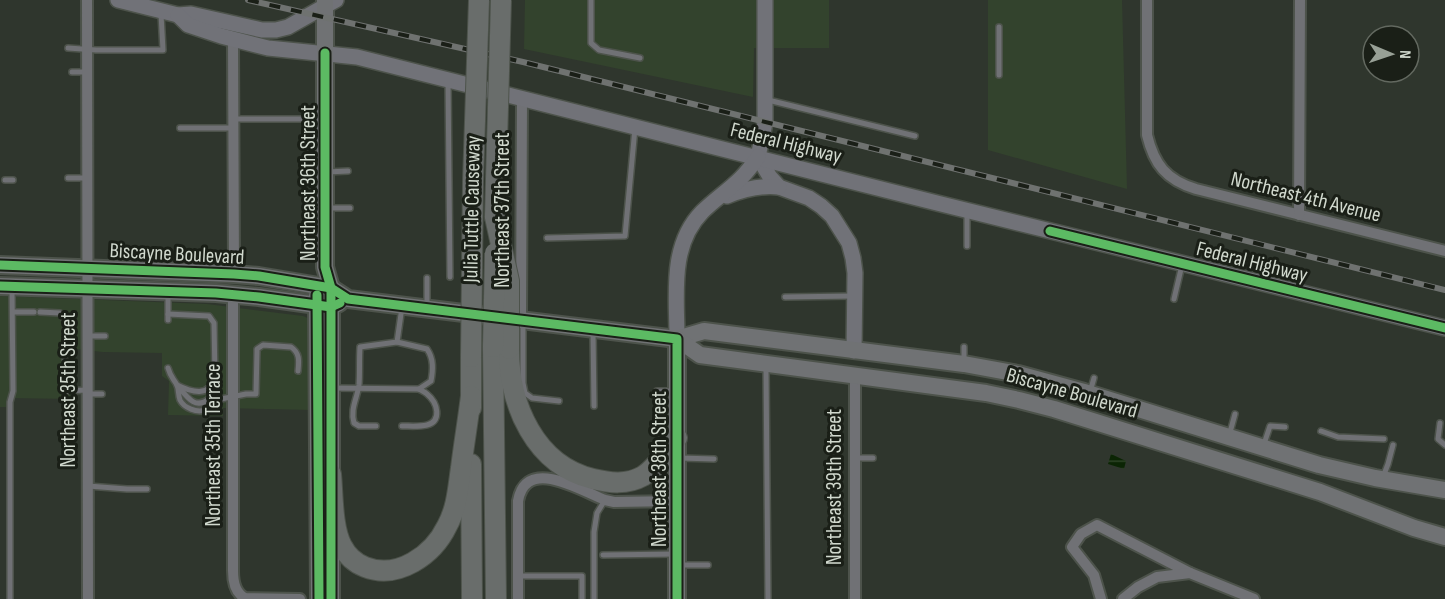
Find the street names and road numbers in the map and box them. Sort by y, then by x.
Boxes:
street label: Northeast 36th Street [296,105,321,261]
street label: Federal Highway [728,117,844,169]
street label: Northeast 37th Street [490,132,515,288]
street label: Julia Tuttle Causeway [458,135,486,284]
street label: Northeast 4th Avenue [1228,166,1384,228]
street label: Federal Highway [1194,236,1310,288]
street label: Biscayne Boulevard [109,238,245,270]
street label: Northeast 35th Street [56,312,81,468]
street label: Biscayne Boulevard [1004,362,1140,424]
street label: Northeast 35th Terrace [201,363,226,527]
street label: Northeast 38th Street [647,391,672,547]
street label: Northeast 39th Street [822,409,847,565]

